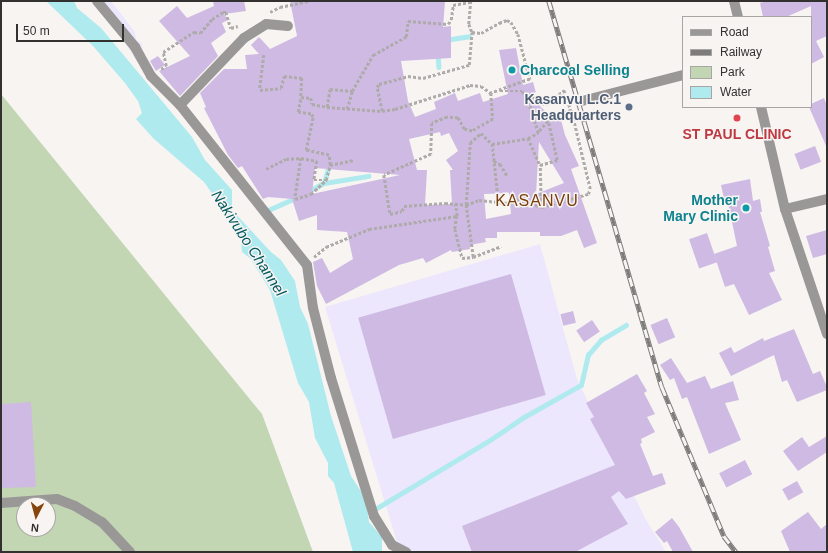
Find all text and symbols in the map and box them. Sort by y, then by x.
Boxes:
scale bar [18,16,126,42]
legend [682,16,812,108]
text: 50 m [23,24,50,38]
text: Road [720,25,749,39]
text: Railway [720,45,762,59]
place label: Charcoal Selling [520,62,630,78]
marker: Charcoal Selling [507,65,517,75]
text: Park [720,65,745,79]
text: Water [720,85,752,99]
place label: Kasanvu L.C.1 Headquarters [525,91,621,124]
marker: Kasanvu L.C.1 Headquarters [624,102,634,112]
marker: ST PAUL CLINIC [731,112,743,124]
place label: ST PAUL CLINIC [682,126,792,142]
water label: Nakivubo Channel [208,187,290,299]
district label: KASANVU [495,191,579,211]
place label: Mother Mary Clinic [663,192,738,224]
marker: Mother Mary Clinic [741,203,751,213]
north arrow [16,497,56,537]
text: N [30,522,39,534]

